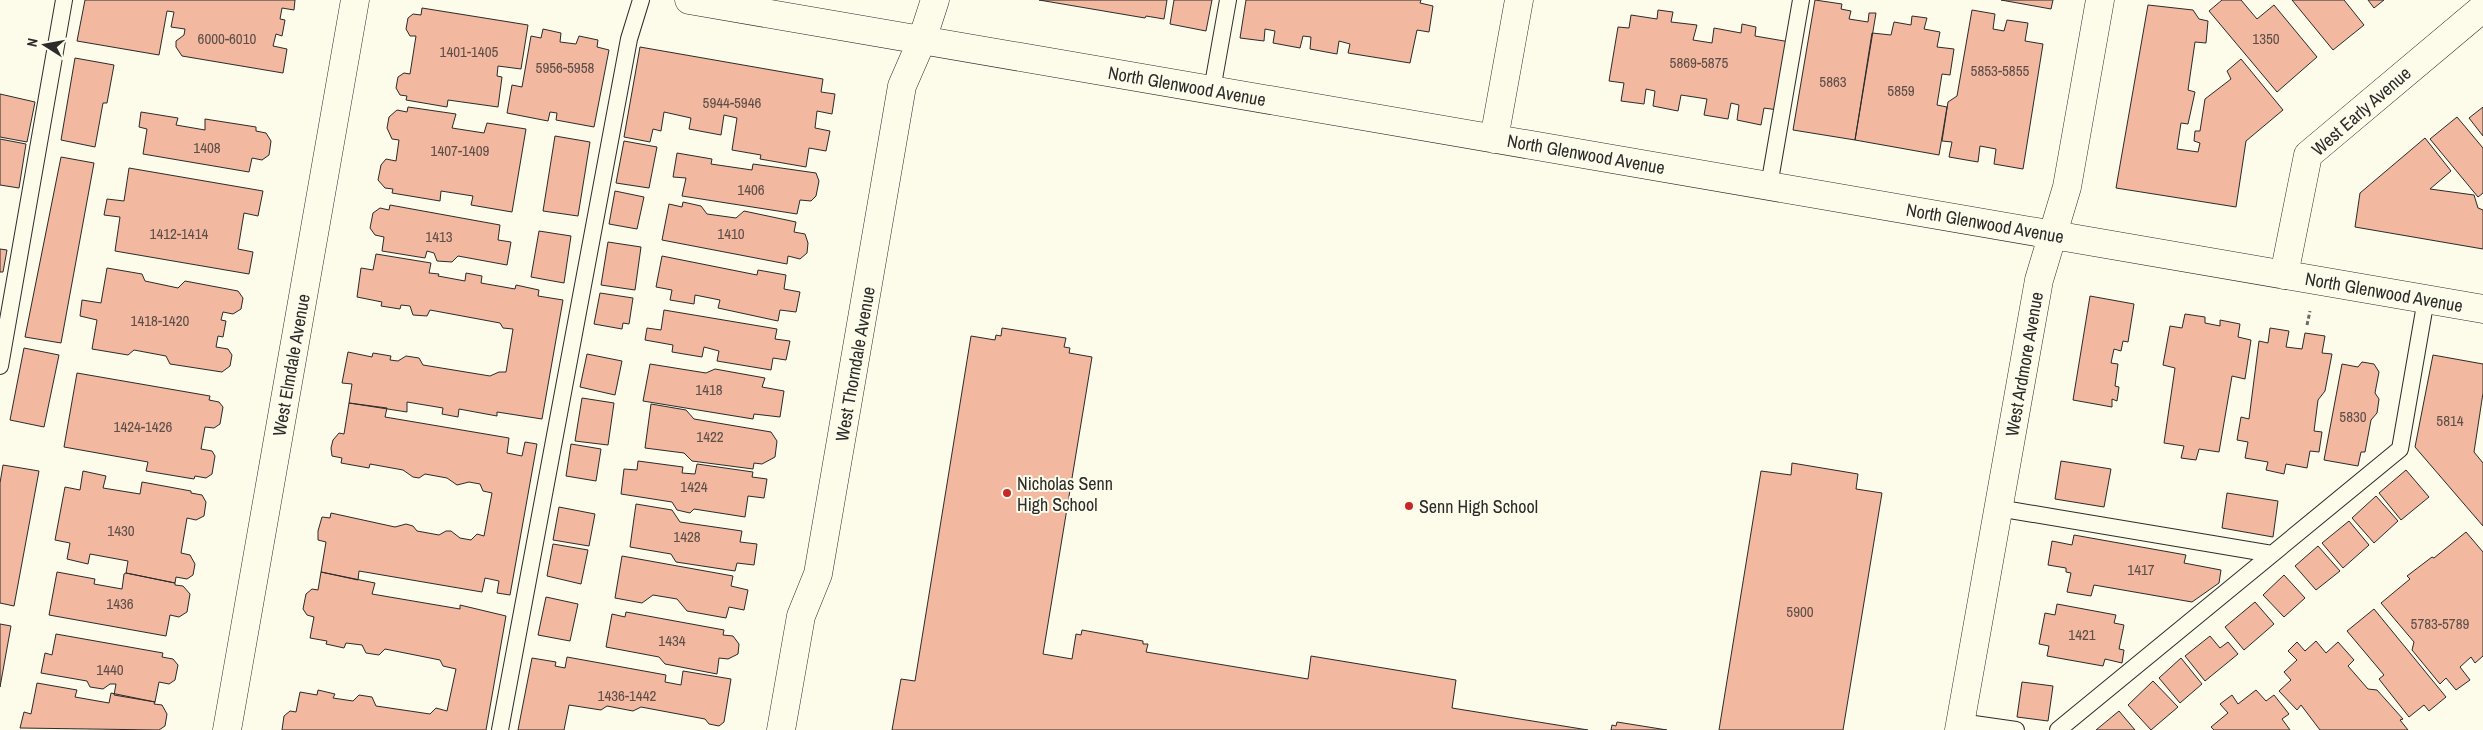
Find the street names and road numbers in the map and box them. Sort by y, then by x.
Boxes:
street label: North Glenwood Avenue [1106,60,1268,112]
street label: West Early Avenue [2306,61,2416,161]
street label: North Glenwood Avenue [1505,128,1667,180]
street label: North Glenwood Avenue [1904,197,2066,249]
street label: North Glenwood Avenue [2303,266,2465,318]
street label: West Thorndale Avenue [829,285,881,443]
street label: West Ardmore Avenue [1999,290,2049,438]
street label: West Elmdale Avenue [266,292,316,438]

